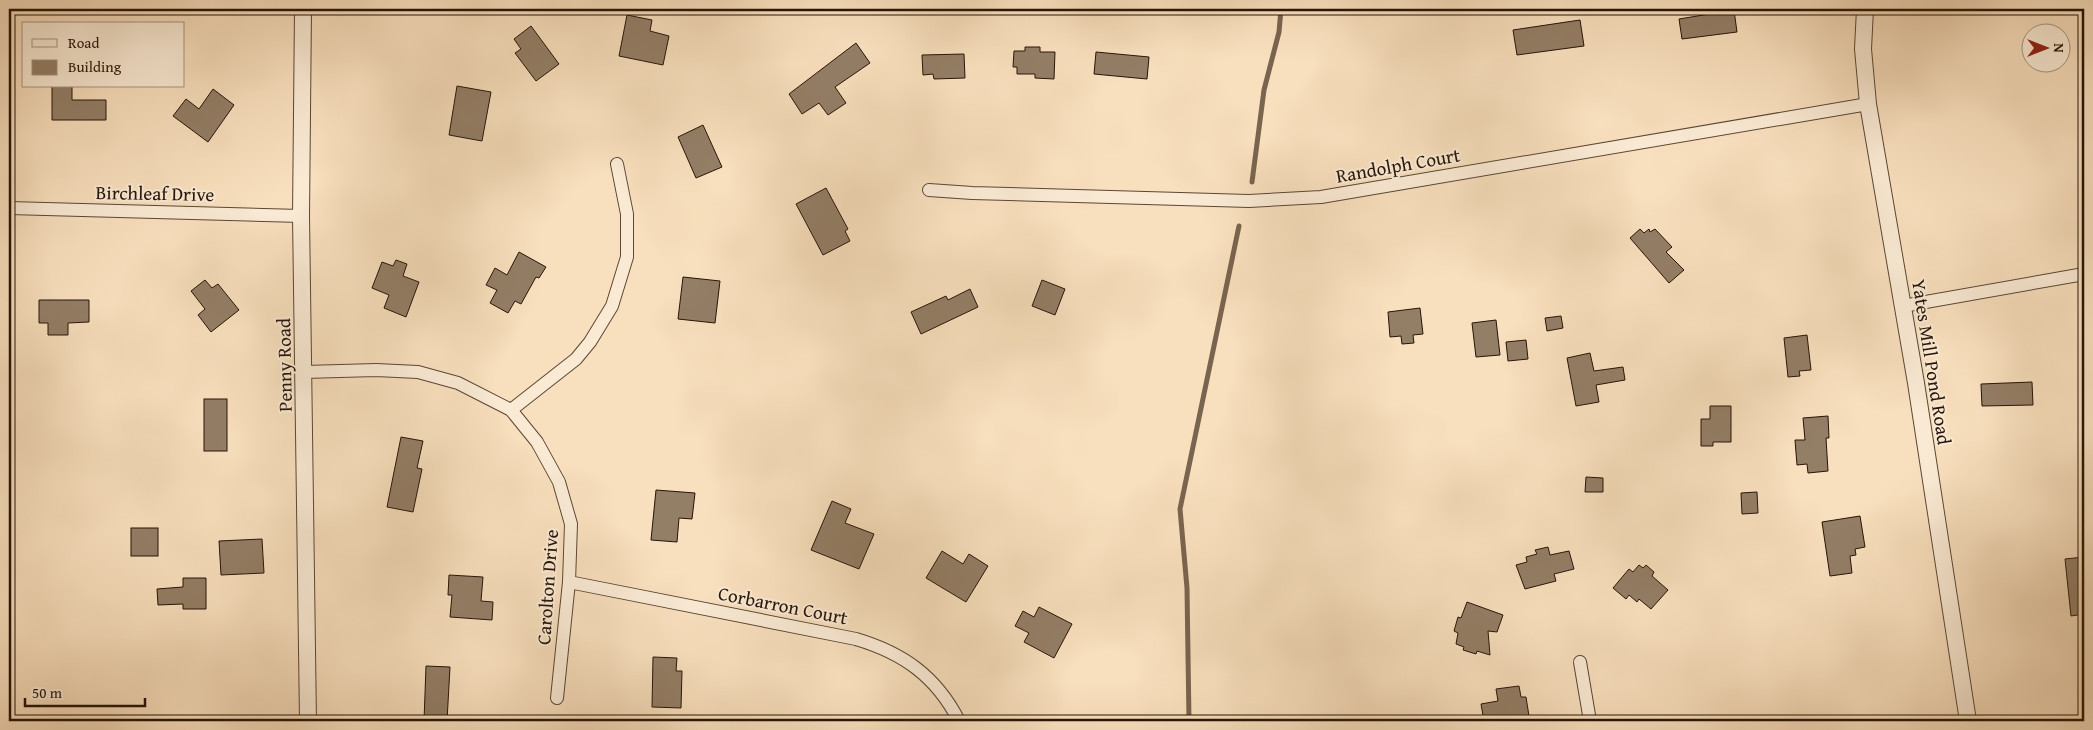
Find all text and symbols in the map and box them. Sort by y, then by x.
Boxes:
legend [22,22,185,88]
north arrow [2020,22,2070,72]
text: Road [68,32,99,53]
text: N [2049,43,2069,53]
text: Building [68,56,122,77]
street label: Randolph Court [1334,140,1463,190]
street label: Birchleaf Drive [95,178,215,208]
street label: Yates Mill Pond Road [1905,277,1959,448]
street label: Penny Road [269,317,299,412]
street label: Carolton Drive [529,528,565,646]
street label: Corbarron Court [716,579,850,631]
scale bar [25,675,145,707]
text: 50 m [32,682,63,703]

